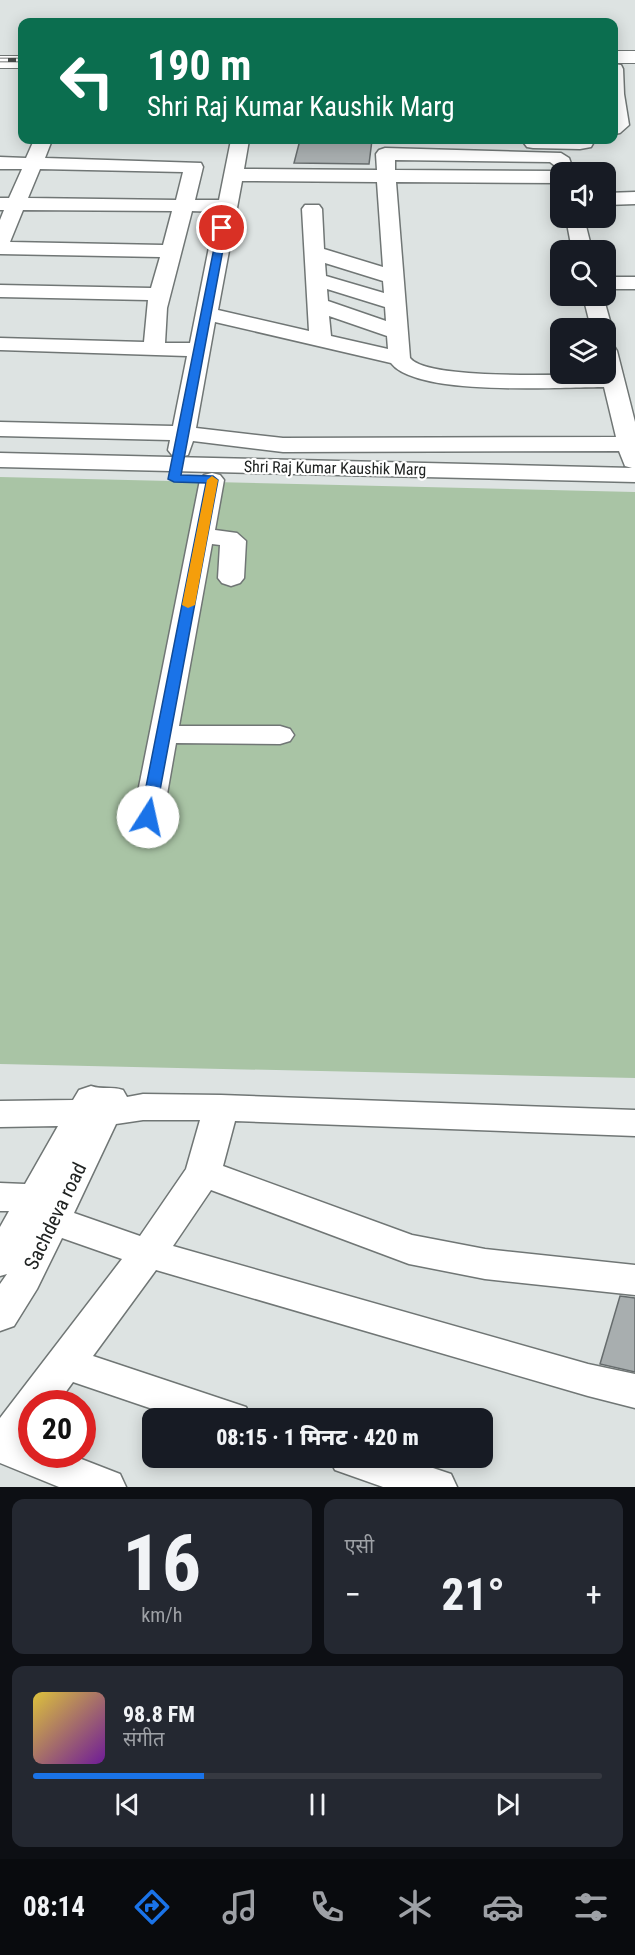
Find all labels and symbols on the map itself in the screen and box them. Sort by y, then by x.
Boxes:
pin [196,202,247,253]
street label: Shri Raj Kumar Kaushik Marg [244,457,426,479]
position arrow [116,785,180,849]
street label: Sachdeva road [19,1159,91,1273]
speed limit sign: 20 [18,1390,96,1468]

